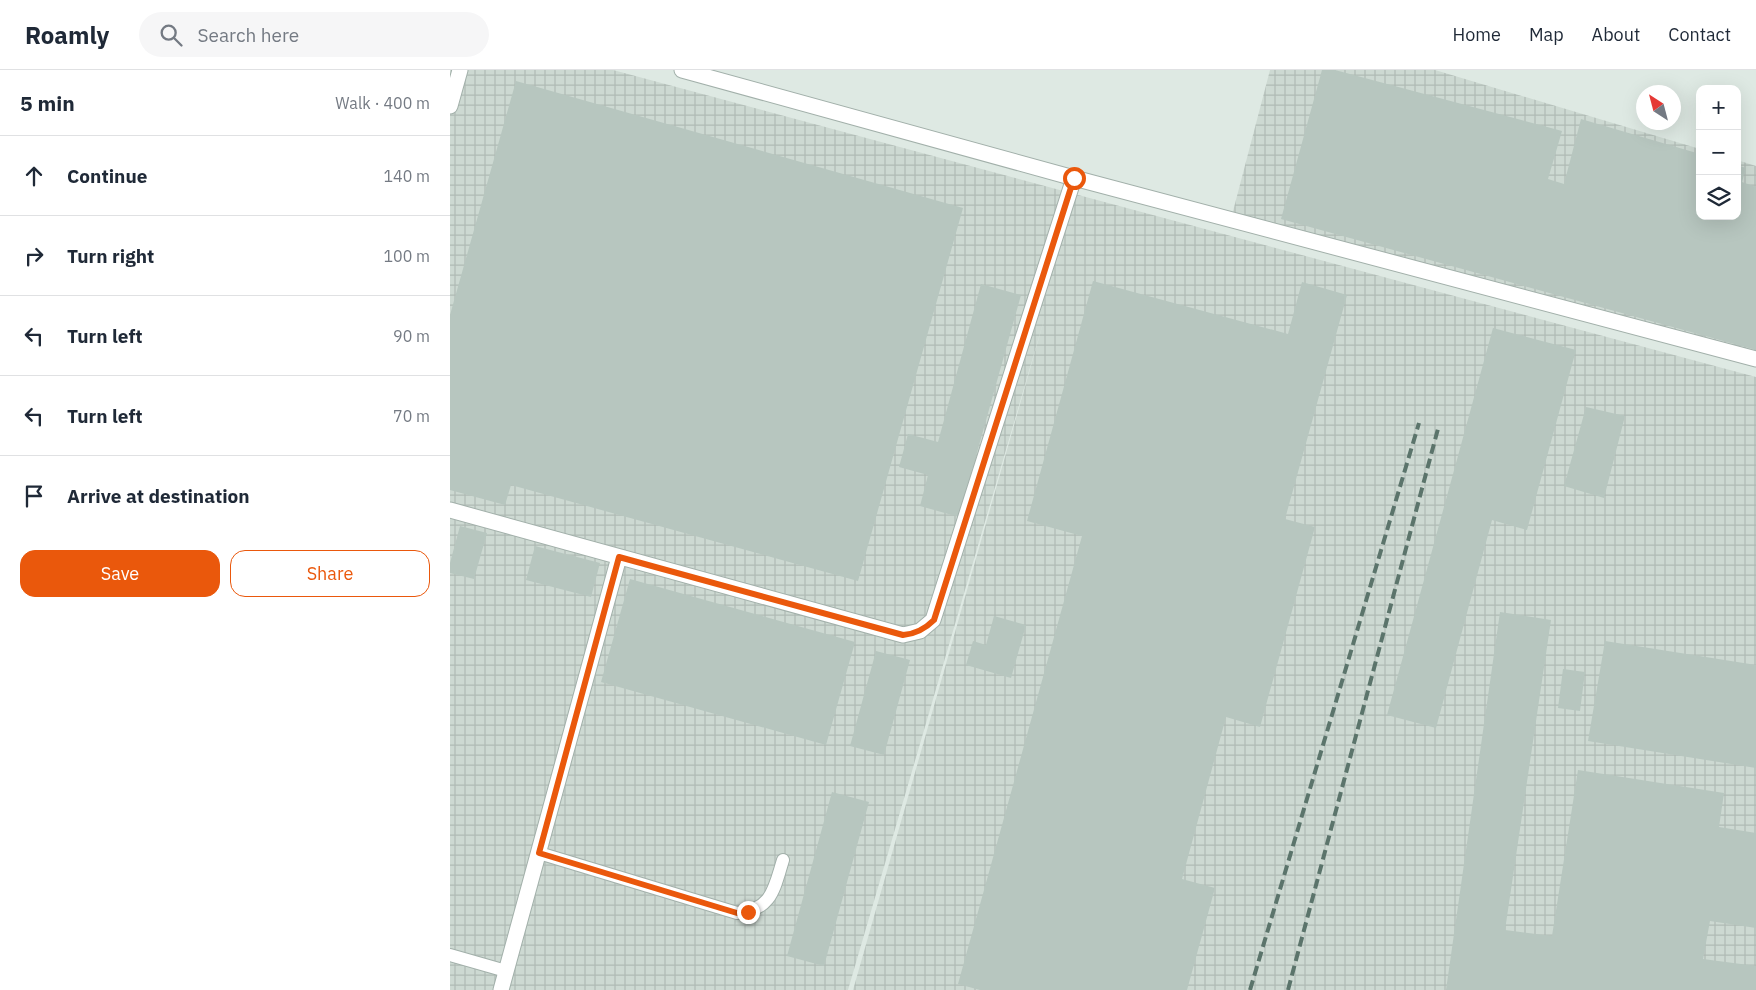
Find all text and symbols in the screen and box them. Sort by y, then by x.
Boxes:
search box [139,12,489,57]
text: Roamly [25,19,109,51]
icon: search [157,21,185,49]
text: Search here [197,23,299,47]
text: Home [1453,23,1501,46]
text: Map [1529,23,1564,46]
text: About [1592,23,1640,46]
text: Contact [1668,23,1731,46]
north arrow [1636,85,1681,130]
map controls [1696,85,1741,220]
button: + [1696,85,1741,130]
text: 5 min [20,89,75,117]
text: Walk · 400 m [335,93,430,113]
button: − [1696,130,1741,175]
icon: ahead [20,162,48,190]
text: Continue [67,164,147,188]
text: 140 m [383,166,430,186]
route start [1063,167,1086,190]
button: layers [1696,175,1741,220]
icon: right [20,242,48,270]
text: Turn right [67,244,154,268]
text: 100 m [383,246,430,266]
icon: left [20,322,48,350]
text: Turn left [67,324,143,348]
text: 90 m [393,326,430,346]
icon: left [20,402,48,430]
text: Turn left [67,404,143,428]
text: 70 m [393,406,430,426]
icon: arrive [20,482,48,510]
text: Arrive at destination [67,484,250,508]
button: Save [20,550,220,597]
button: Share [230,550,430,597]
route end [737,901,760,924]

